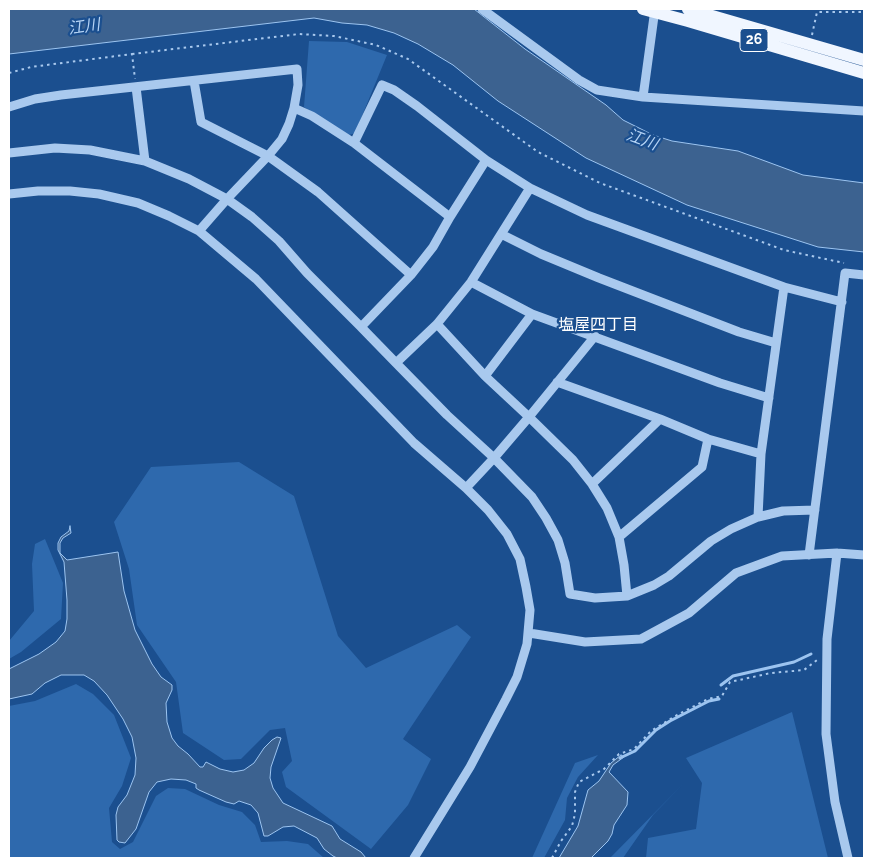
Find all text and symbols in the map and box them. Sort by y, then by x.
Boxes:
water label: 江川 [67,15,101,39]
road number: 26 [740,28,768,52]
water label: 江川 [624,126,660,154]
district label: 塩屋四丁目 [558,315,638,335]

